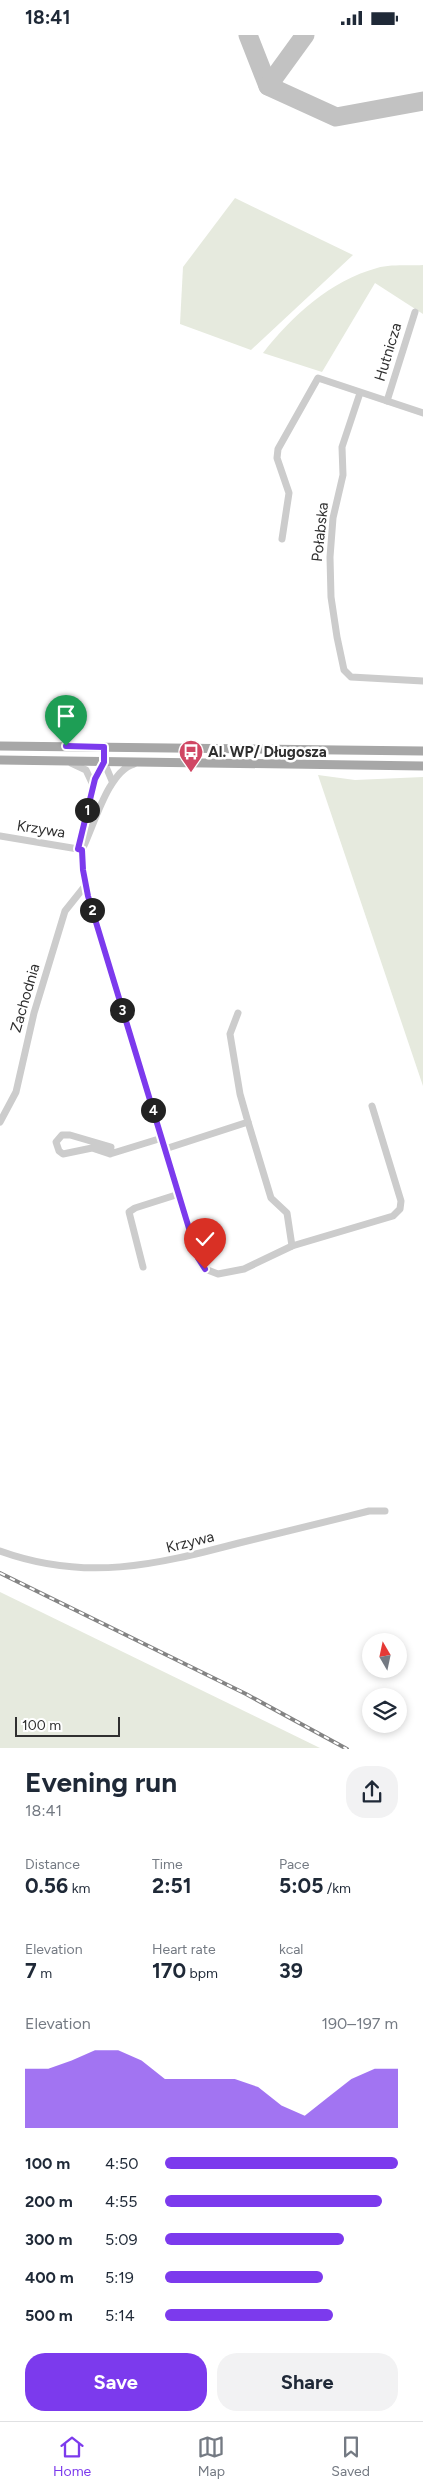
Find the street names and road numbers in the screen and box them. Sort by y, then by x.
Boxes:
street label: Hutnicza [371,321,405,383]
street label: Połabska [308,501,332,563]
street label: Krzywa [16,816,66,842]
street label: Zachodnia [7,962,43,1034]
street label: Krzywa [164,1527,216,1557]

